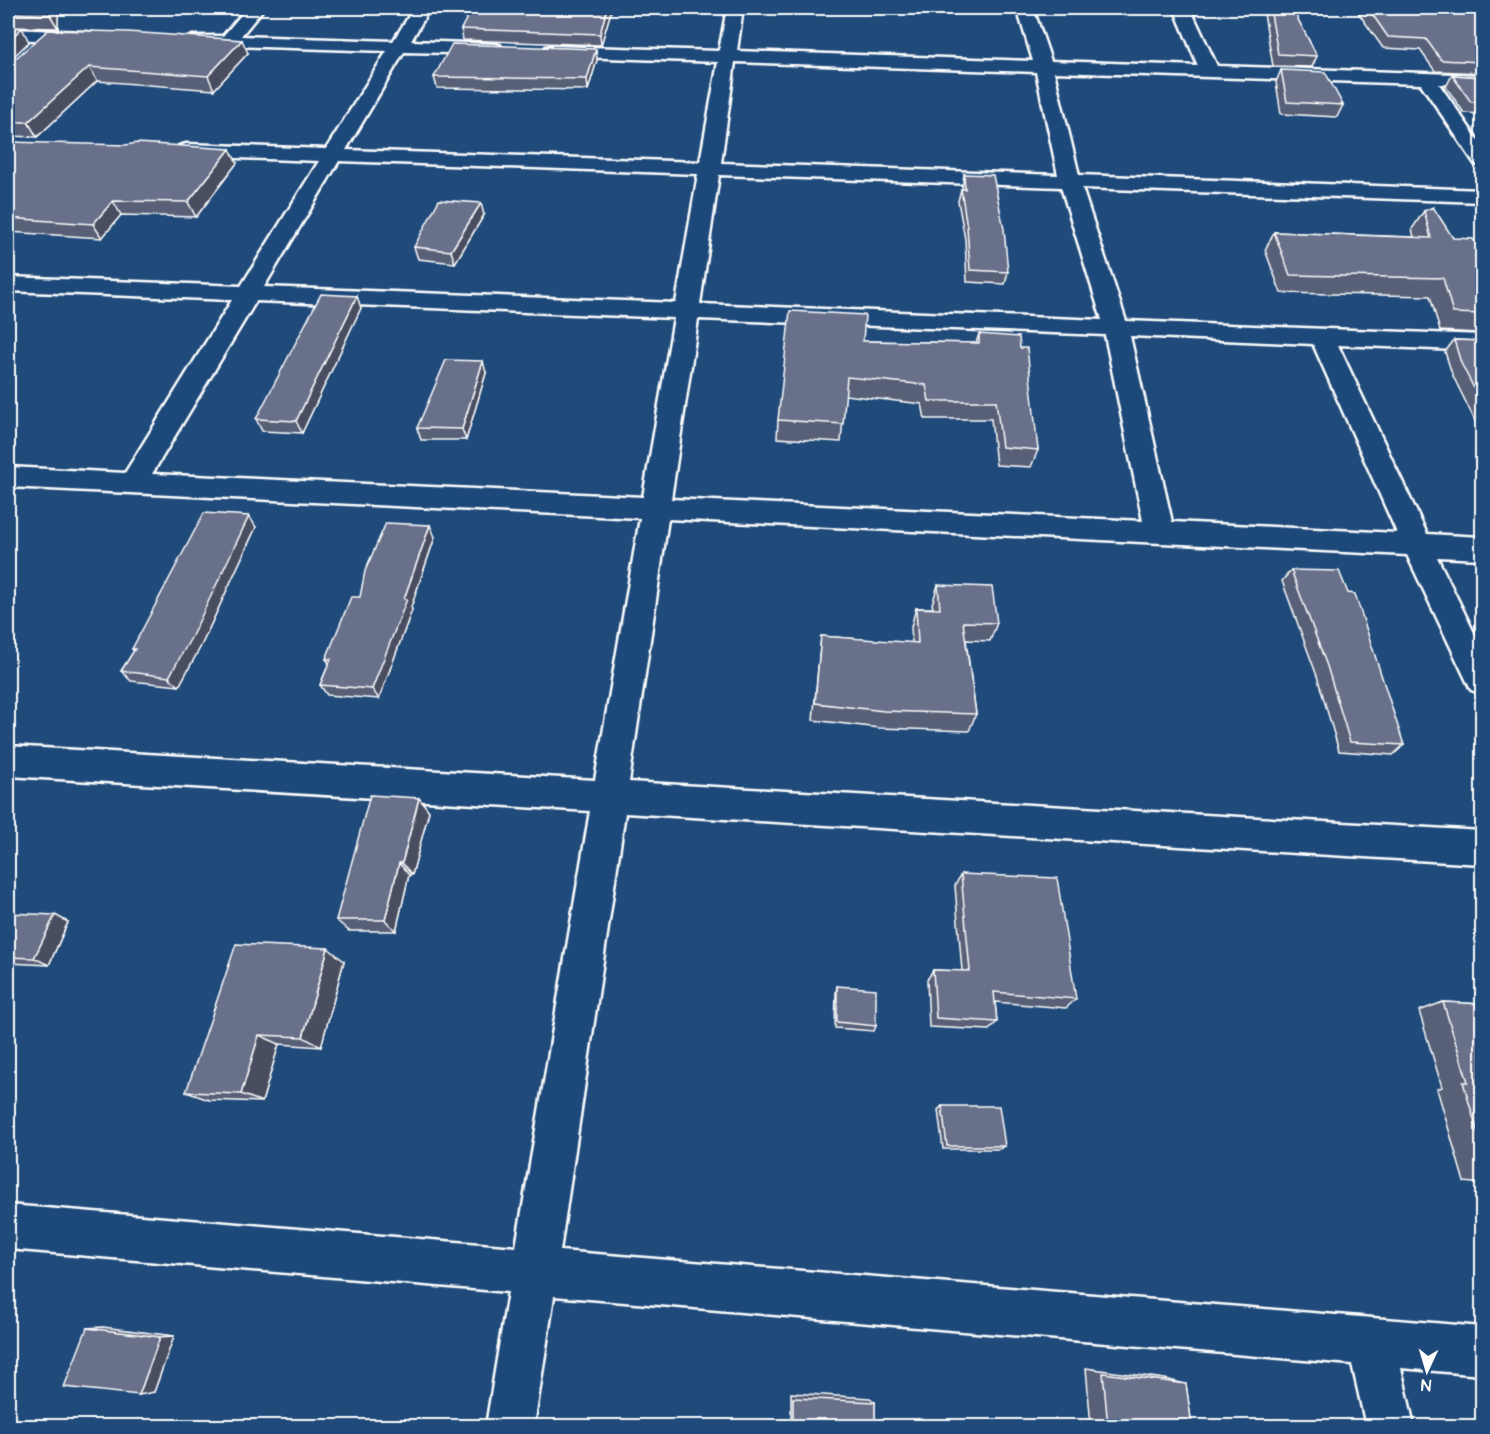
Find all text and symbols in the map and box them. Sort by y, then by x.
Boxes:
north arrow [1397,1341,1457,1401]
text: N [1420,1374,1432,1396]

